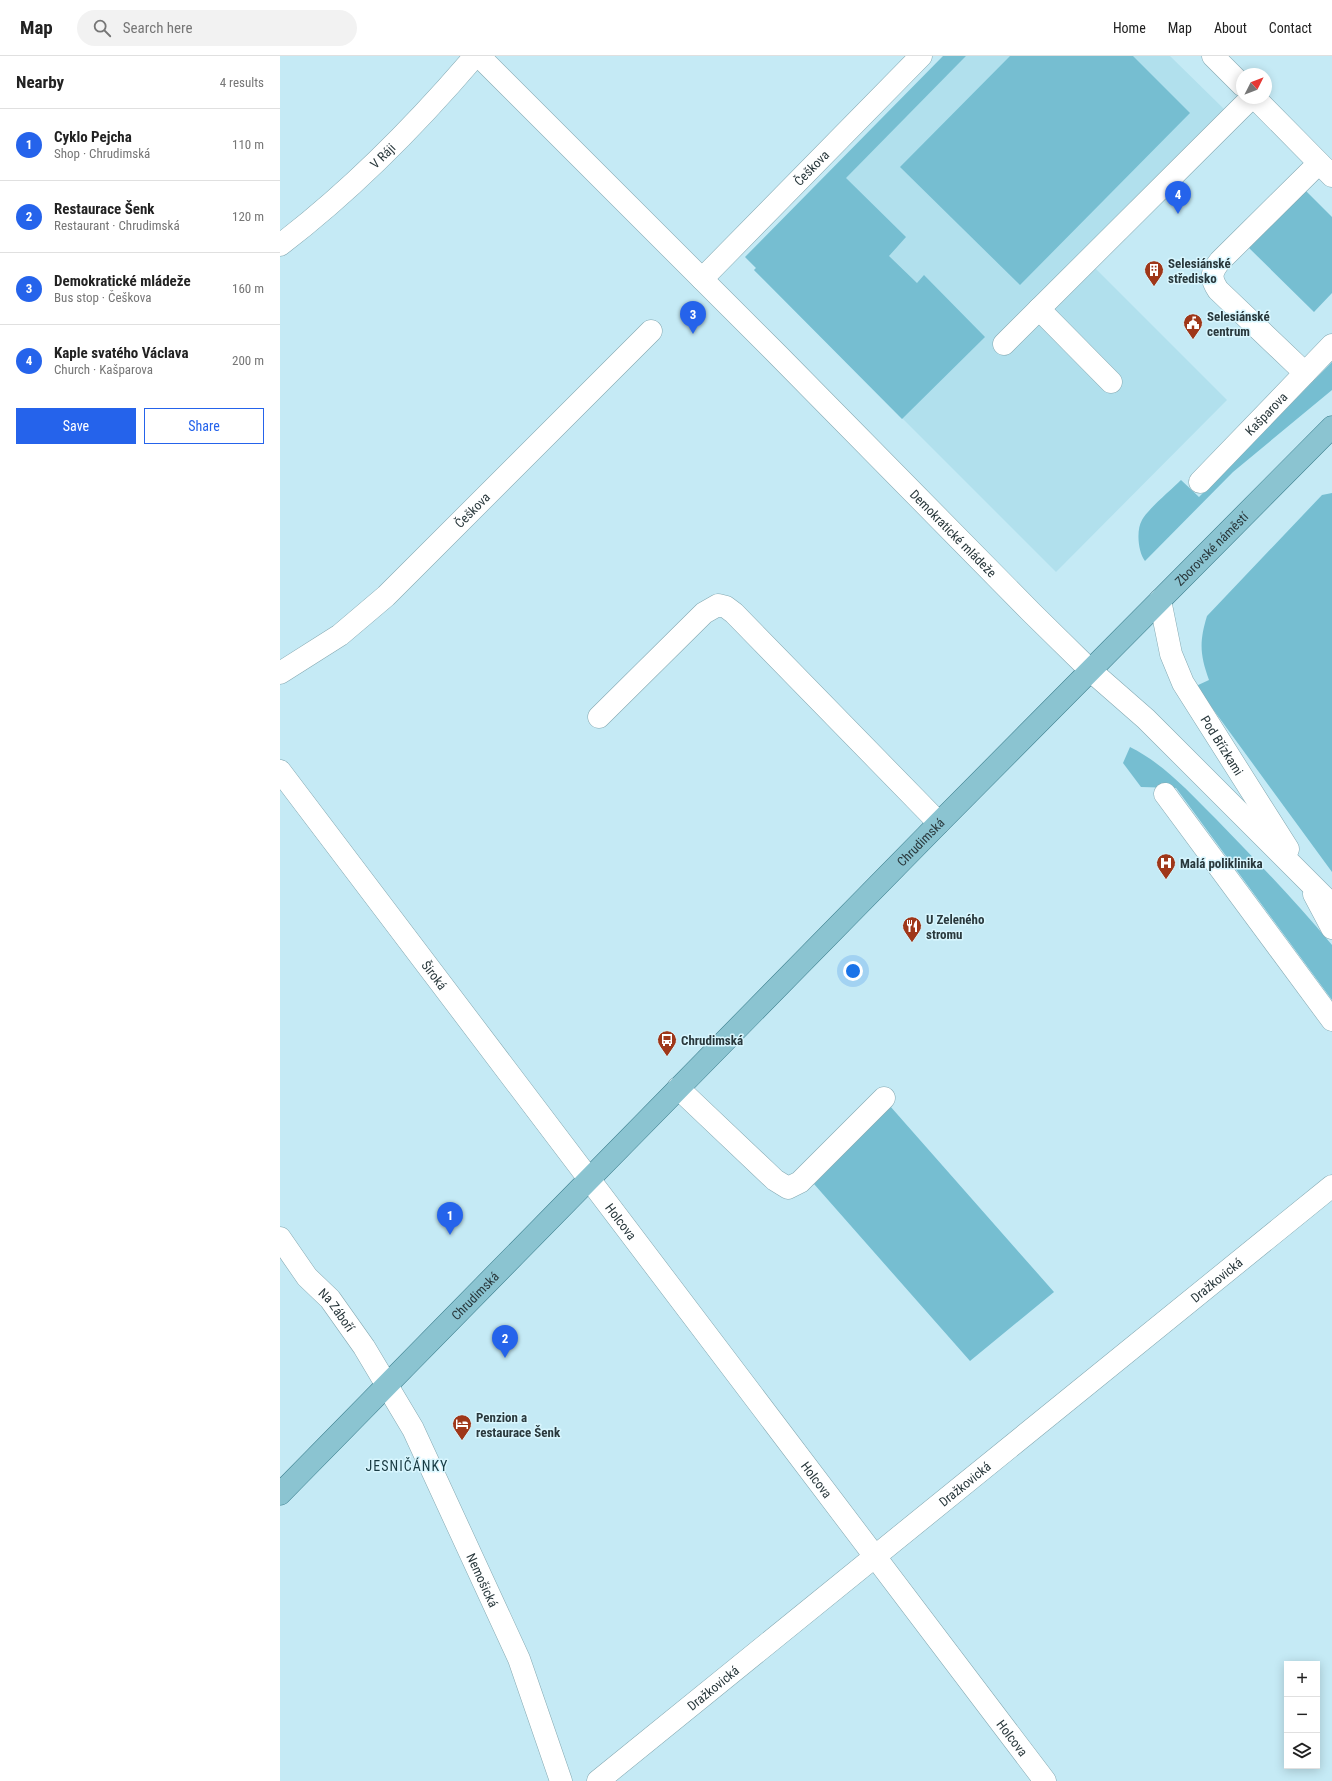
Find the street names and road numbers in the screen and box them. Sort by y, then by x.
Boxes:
street label: V Ráji [367,140,399,172]
street label: Češkova [791,147,832,189]
street label: Kašparova [1242,389,1290,439]
street label: Demokratické mládeže [907,487,999,580]
street label: Češkova [452,490,493,531]
street label: Zborovské náměstí [1172,508,1252,589]
street label: Pod Břízkami [1197,713,1246,778]
street label: Chrudimská [894,815,948,869]
street label: Široká [418,958,450,993]
street label: Holcova [602,1201,639,1243]
street label: Dražkovická [1188,1255,1245,1305]
street label: Chrudimská [448,1269,502,1323]
street label: Na Záboří [315,1285,358,1335]
street label: Holcova [798,1459,835,1501]
street label: Dražkovická [936,1459,994,1510]
street label: Nemošická [463,1551,501,1610]
street label: Dražkovická [684,1663,742,1714]
street label: Holcova [993,1717,1031,1759]

